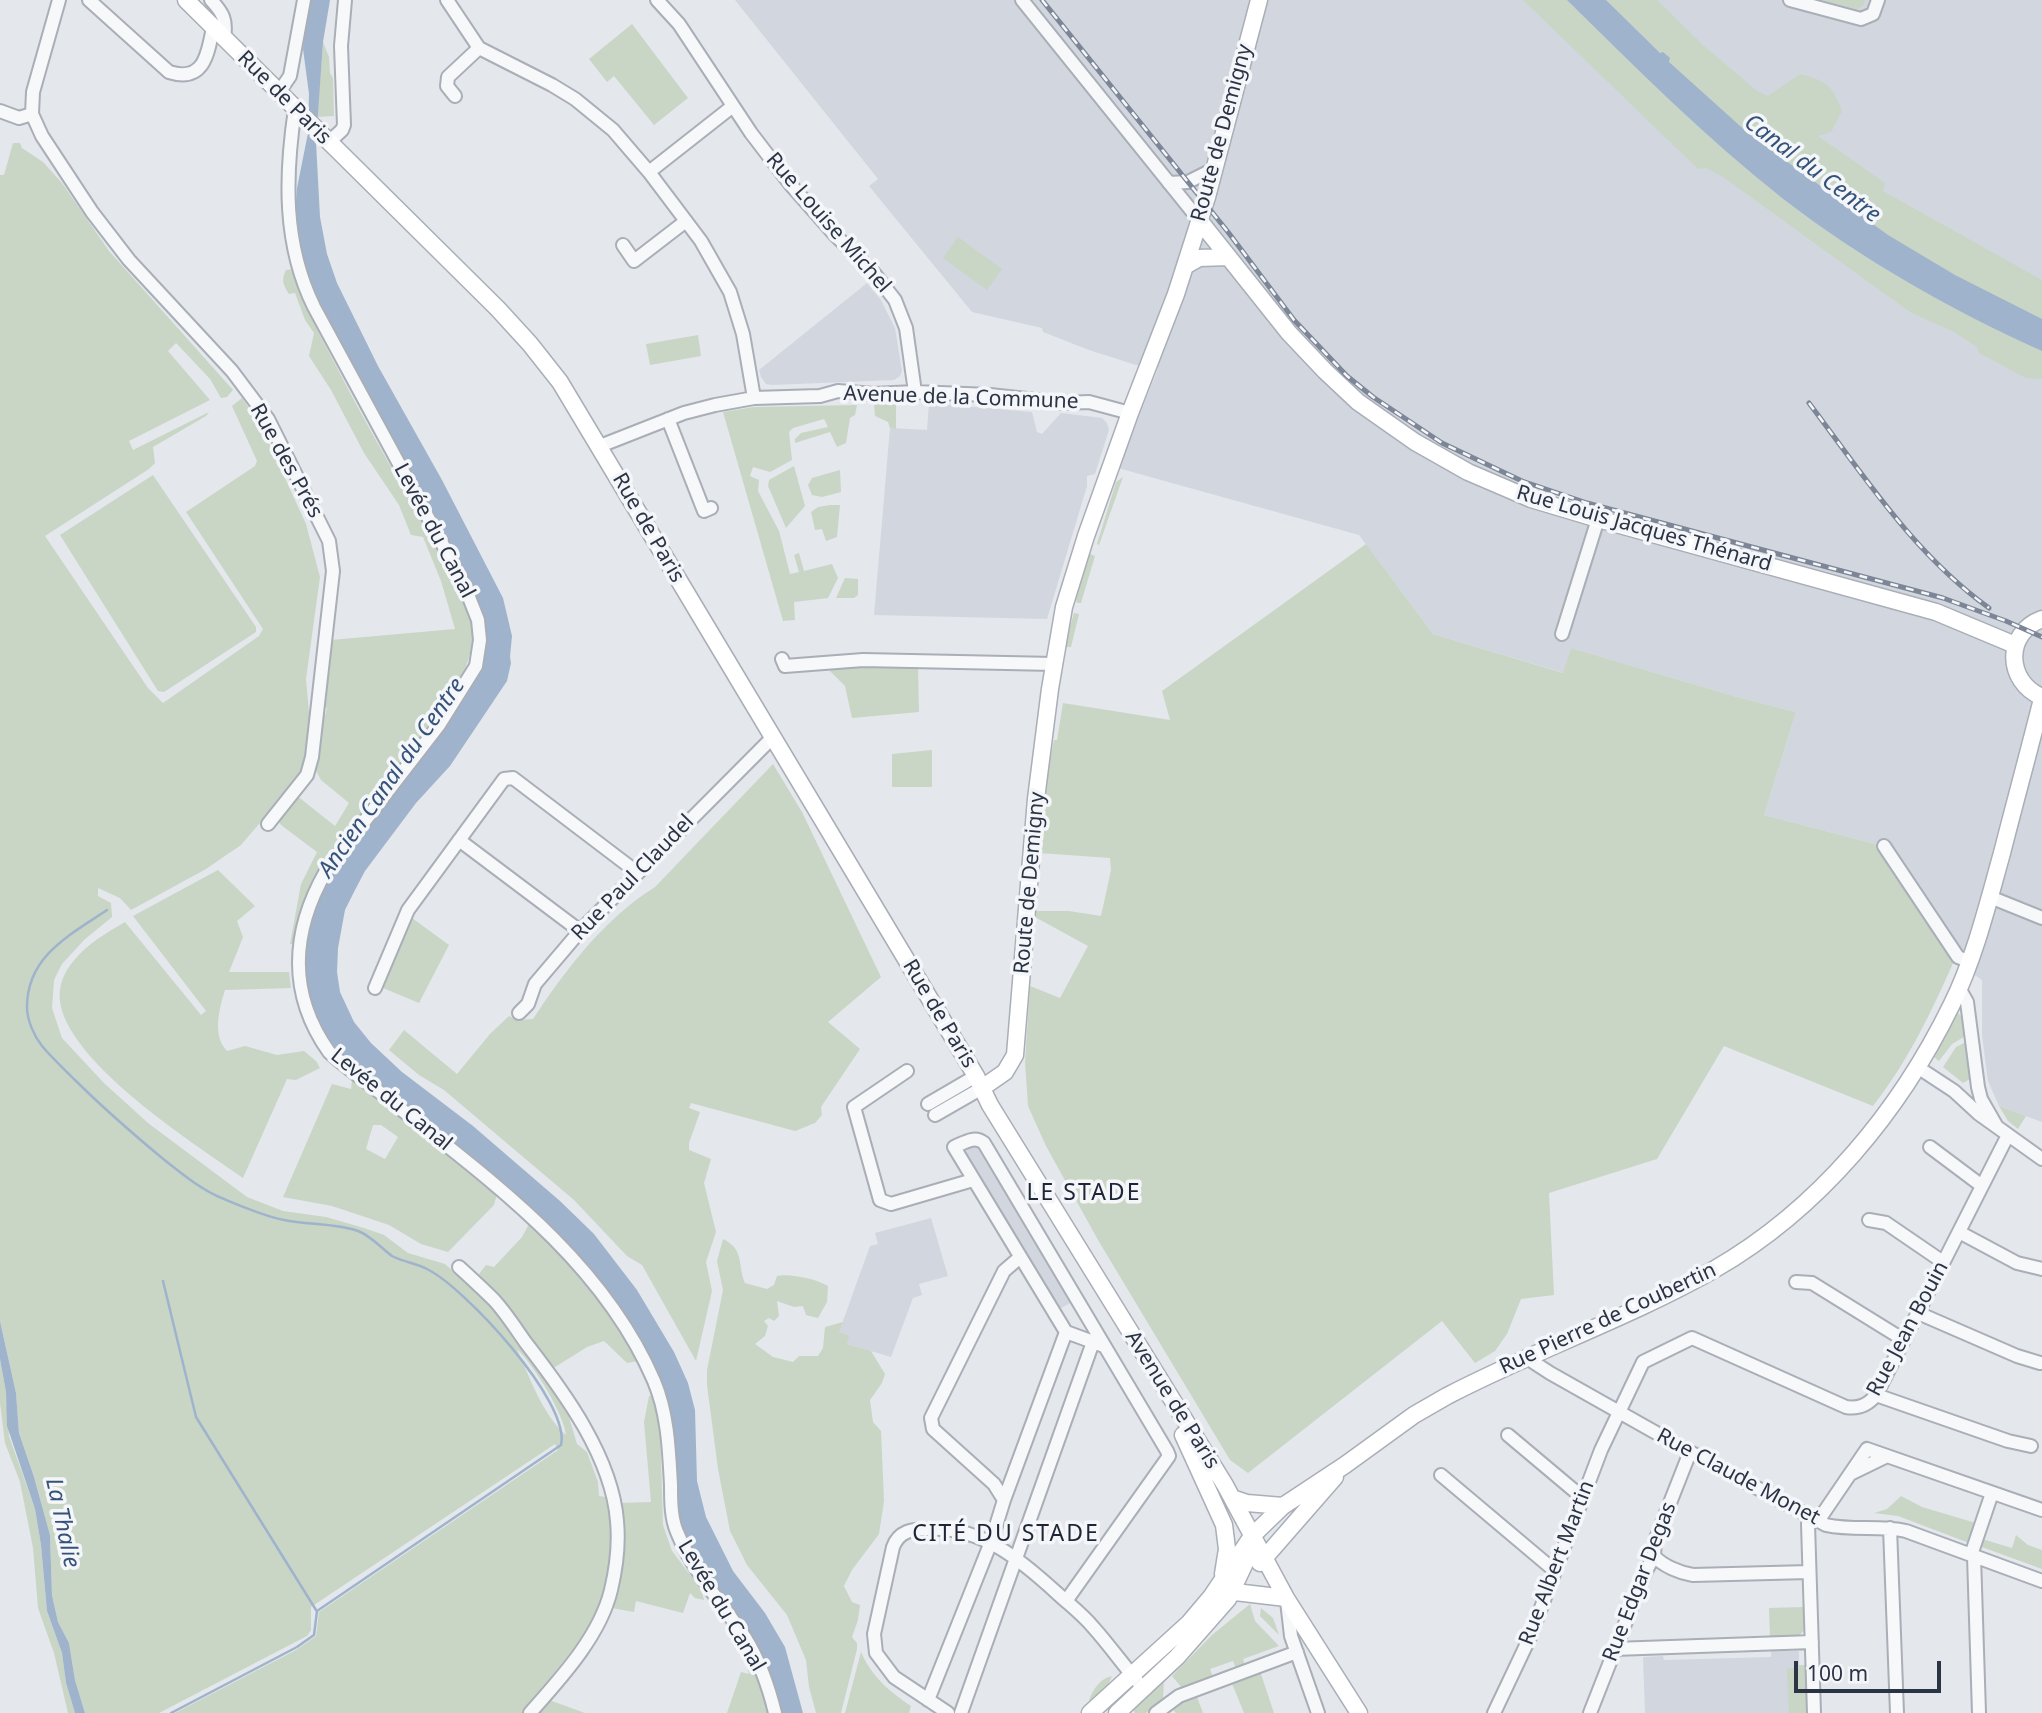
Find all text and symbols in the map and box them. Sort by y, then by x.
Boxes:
street label: Route de Demigny [1186,42,1258,224]
street label: Rue de Paris [232,46,336,150]
water label: Canal du Centre [1738,109,1886,229]
street label: Rue Louise Michel [760,148,896,298]
street label: Avenue de la Commune [843,381,1079,415]
street label: Rue des Prés [244,400,328,522]
street label: Levée du Canal [388,459,480,603]
street label: Rue de Paris [607,469,689,587]
street label: Rue Louis Jacques Thénard [1514,480,1774,578]
water label: Ancien Canal du Centre [313,673,471,883]
street label: Route de Demigny [1009,791,1051,975]
street label: Rue Paul Claudel [567,810,699,946]
street label: Rue de Paris [897,955,981,1073]
street label: Levée du Canal [325,1043,457,1157]
district label: LE STADE [1028,1179,1140,1207]
street label: Rue Jean Bouin [1862,1257,1954,1401]
street label: Rue Pierre de Coubertin [1496,1258,1720,1380]
street label: Avenue de Paris [1119,1326,1225,1474]
street label: Rue Claude Monet [1652,1423,1824,1531]
water label: La Thalie [39,1475,85,1571]
street label: Rue Albert Martin [1514,1477,1600,1649]
street label: Rue Edgar Degas [1598,1499,1682,1665]
district label: CITÉ DU STADE [914,1520,1098,1548]
street label: Levée du Canal [672,1536,770,1676]
scale bar [1797,1646,1944,1690]
text: 100 m [1807,1659,1868,1687]

